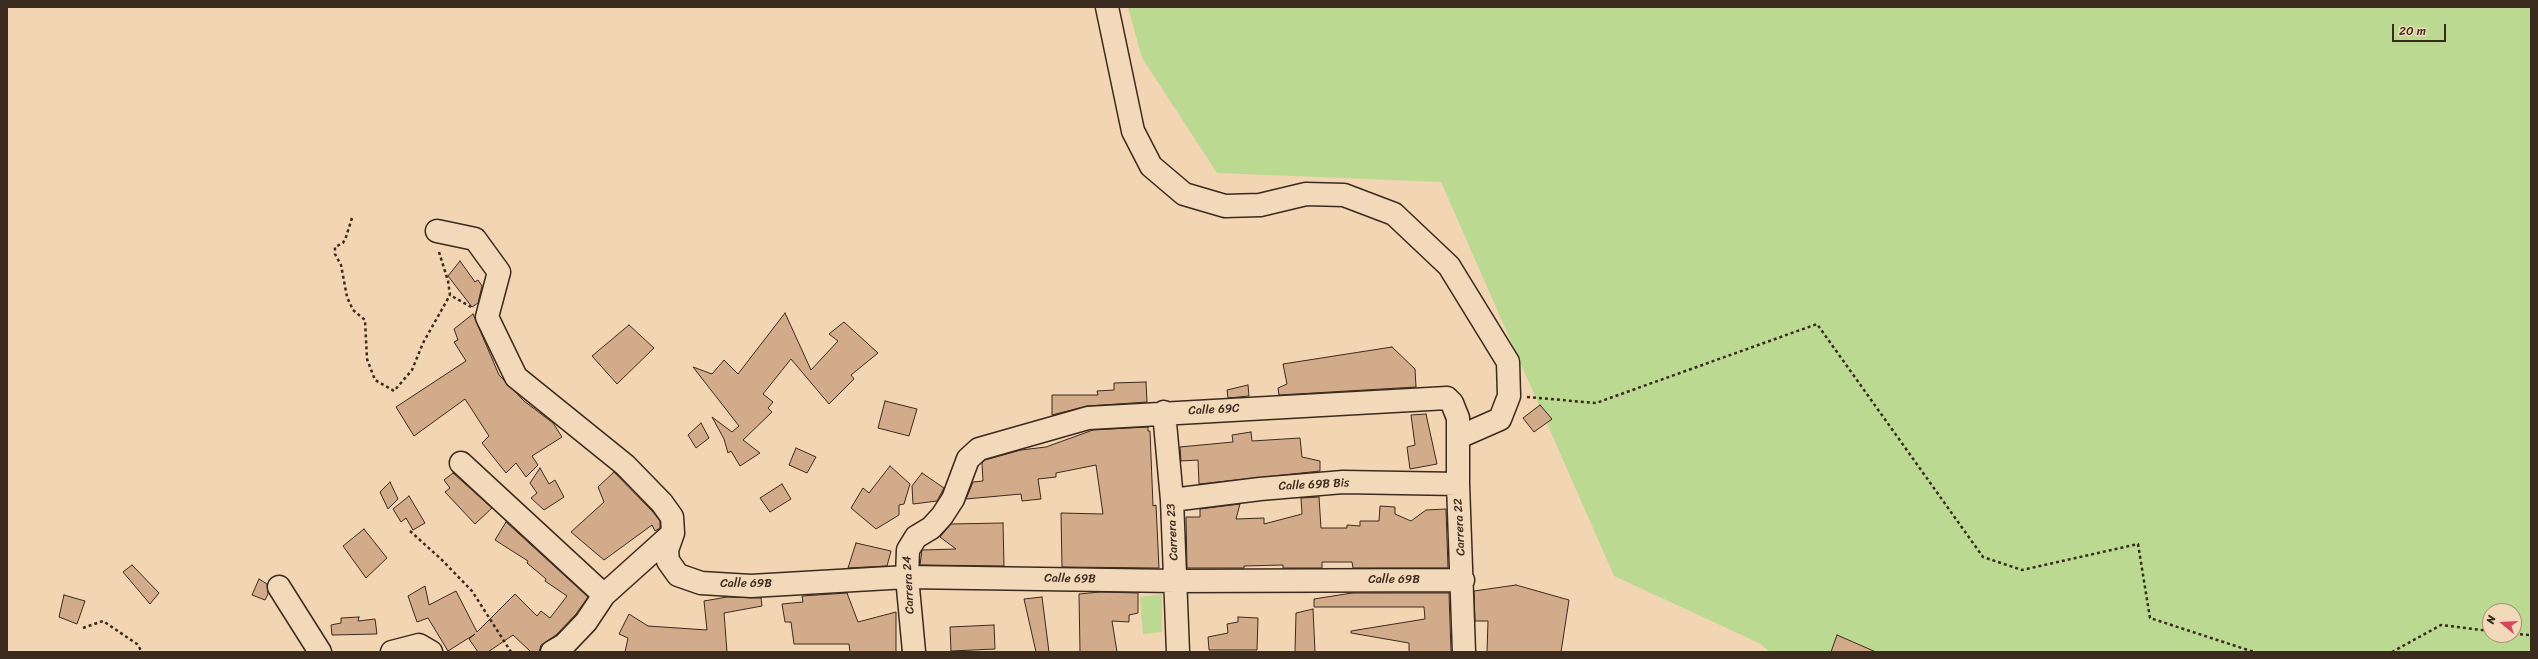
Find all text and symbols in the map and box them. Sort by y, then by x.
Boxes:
scale bar [2394,16,2448,42]
text: 20 m [2399,20,2426,42]
street label: Calle 69C [1188,401,1240,419]
street label: Calle 69B Bis [1278,476,1350,494]
street label: Carrera 22 [1451,498,1469,556]
street label: Carrera 23 [1164,503,1182,561]
street label: Carrera 24 [900,556,918,614]
street label: Calle 69B [1044,571,1096,587]
street label: Calle 69B [1368,573,1420,587]
street label: Calle 69B [720,577,772,591]
north arrow [2482,603,2522,643]
text: N [2481,613,2501,626]

